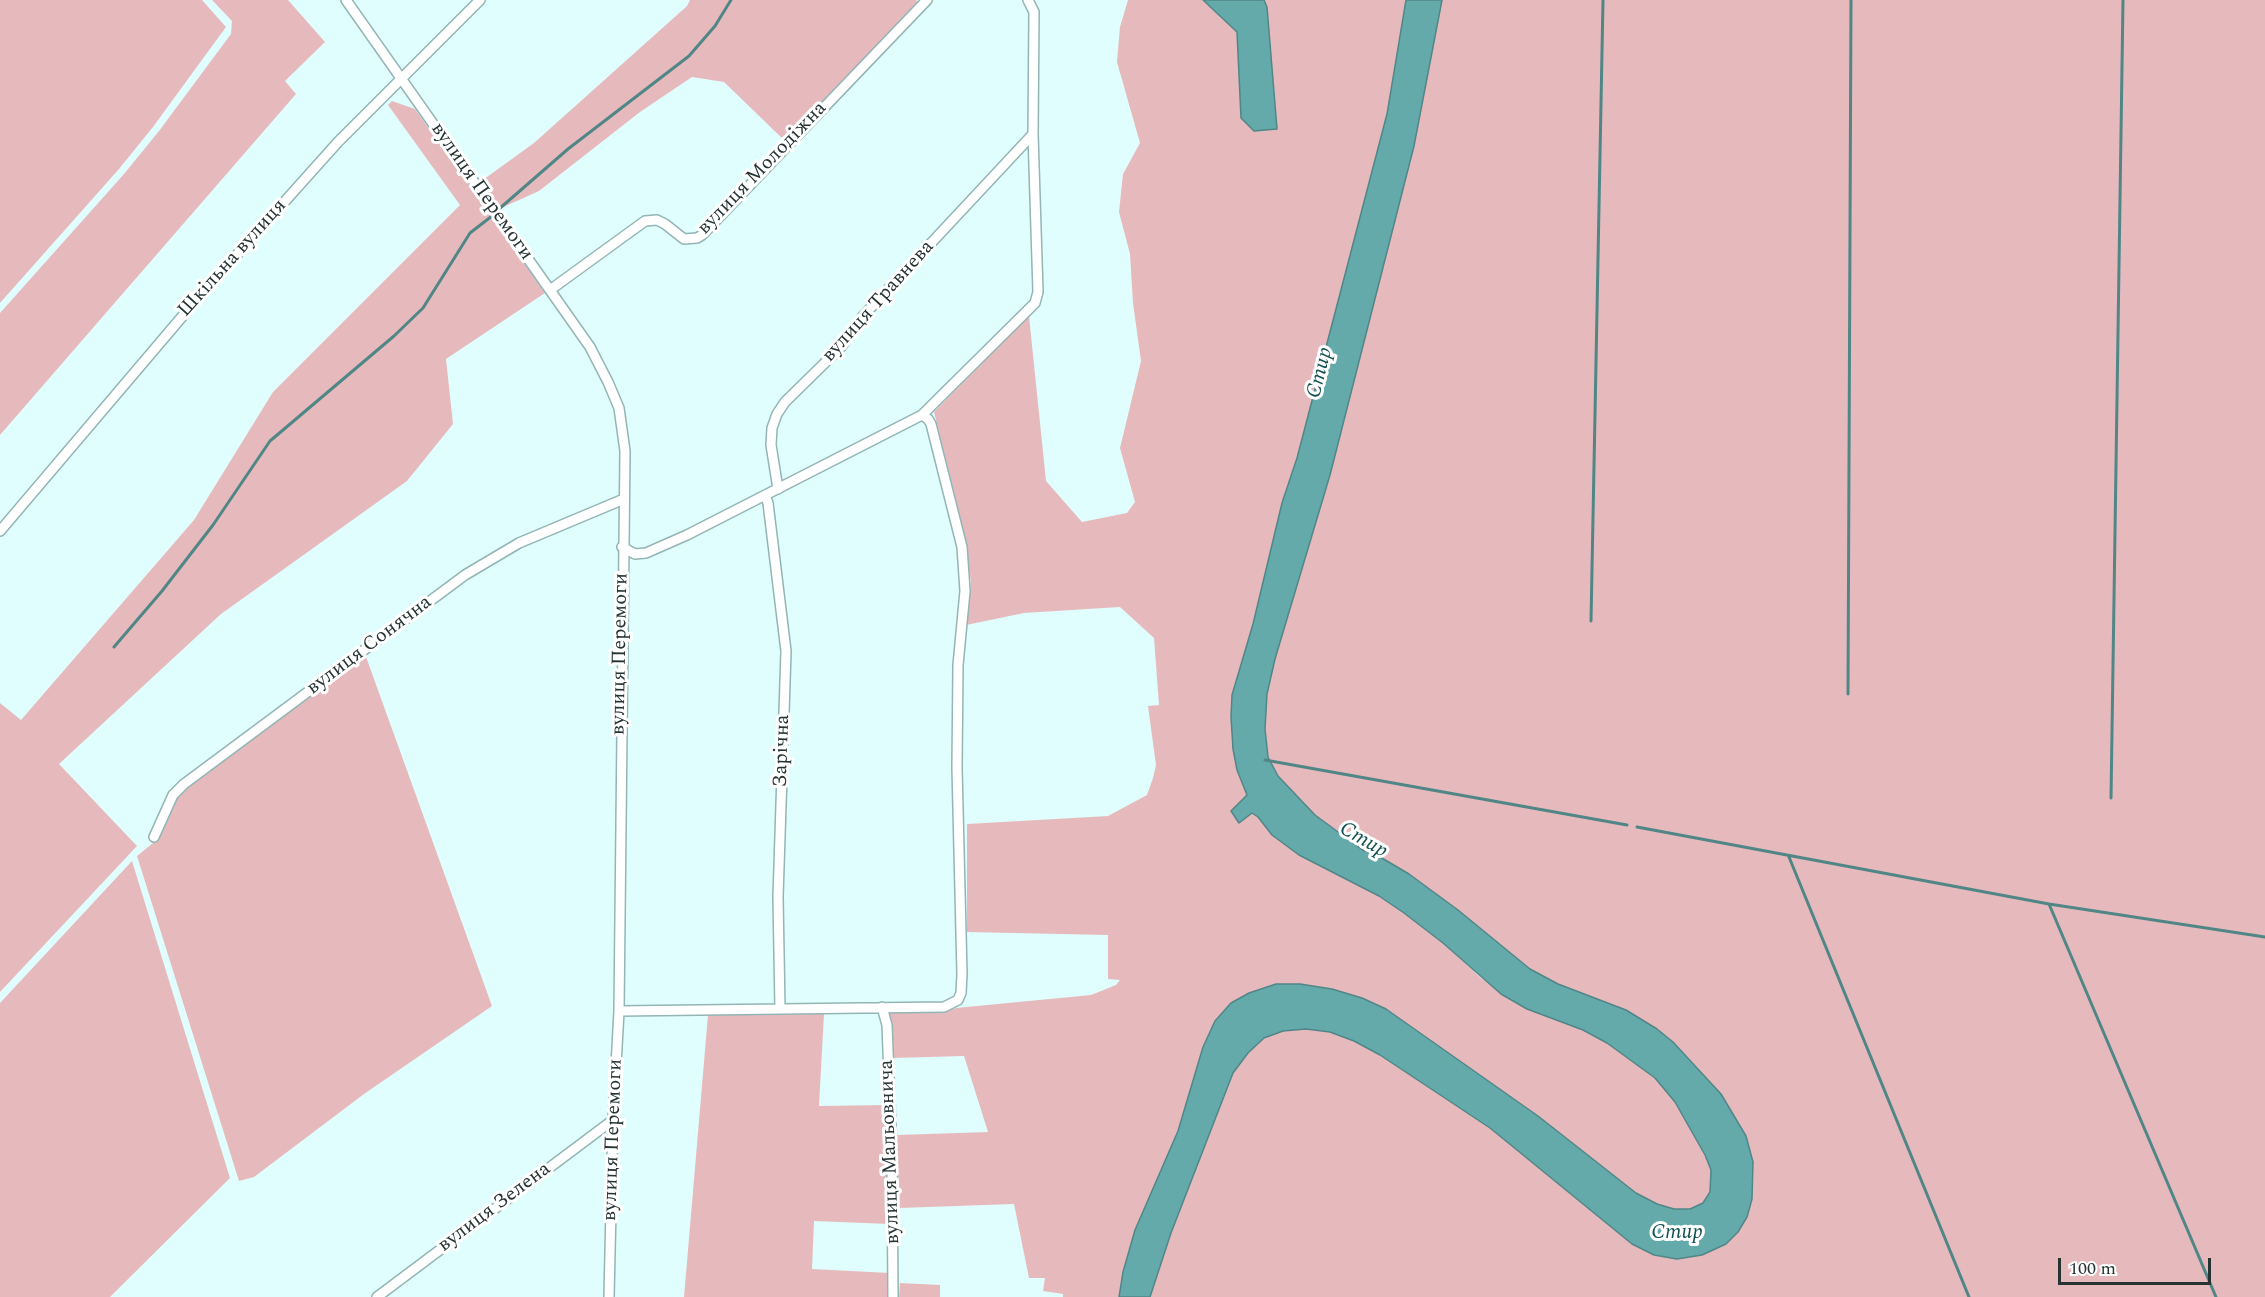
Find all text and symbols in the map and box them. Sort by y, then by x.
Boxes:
street label: вулиця Молодіжна [693,97,833,241]
street label: вулиця Перемоги [425,119,537,265]
street label: Шкільна вулиця [174,195,292,323]
street label: вулиця Травнева [818,236,940,368]
water label: Стир [1303,345,1339,401]
street label: вулиця Перемоги [608,573,634,735]
street label: вулиця Сонячна [303,591,437,701]
street label: Зарічна [770,714,796,788]
water label: Стир [1334,817,1392,865]
street label: вулиця Перемоги [599,1058,629,1222]
street label: вулиця Мальовнича [876,1059,906,1245]
street label: вулиця Зелена [434,1158,556,1258]
water label: Стир [1651,1221,1703,1247]
scale bar [2061,1246,2214,1284]
text: 100 m [2069,1255,2116,1282]

